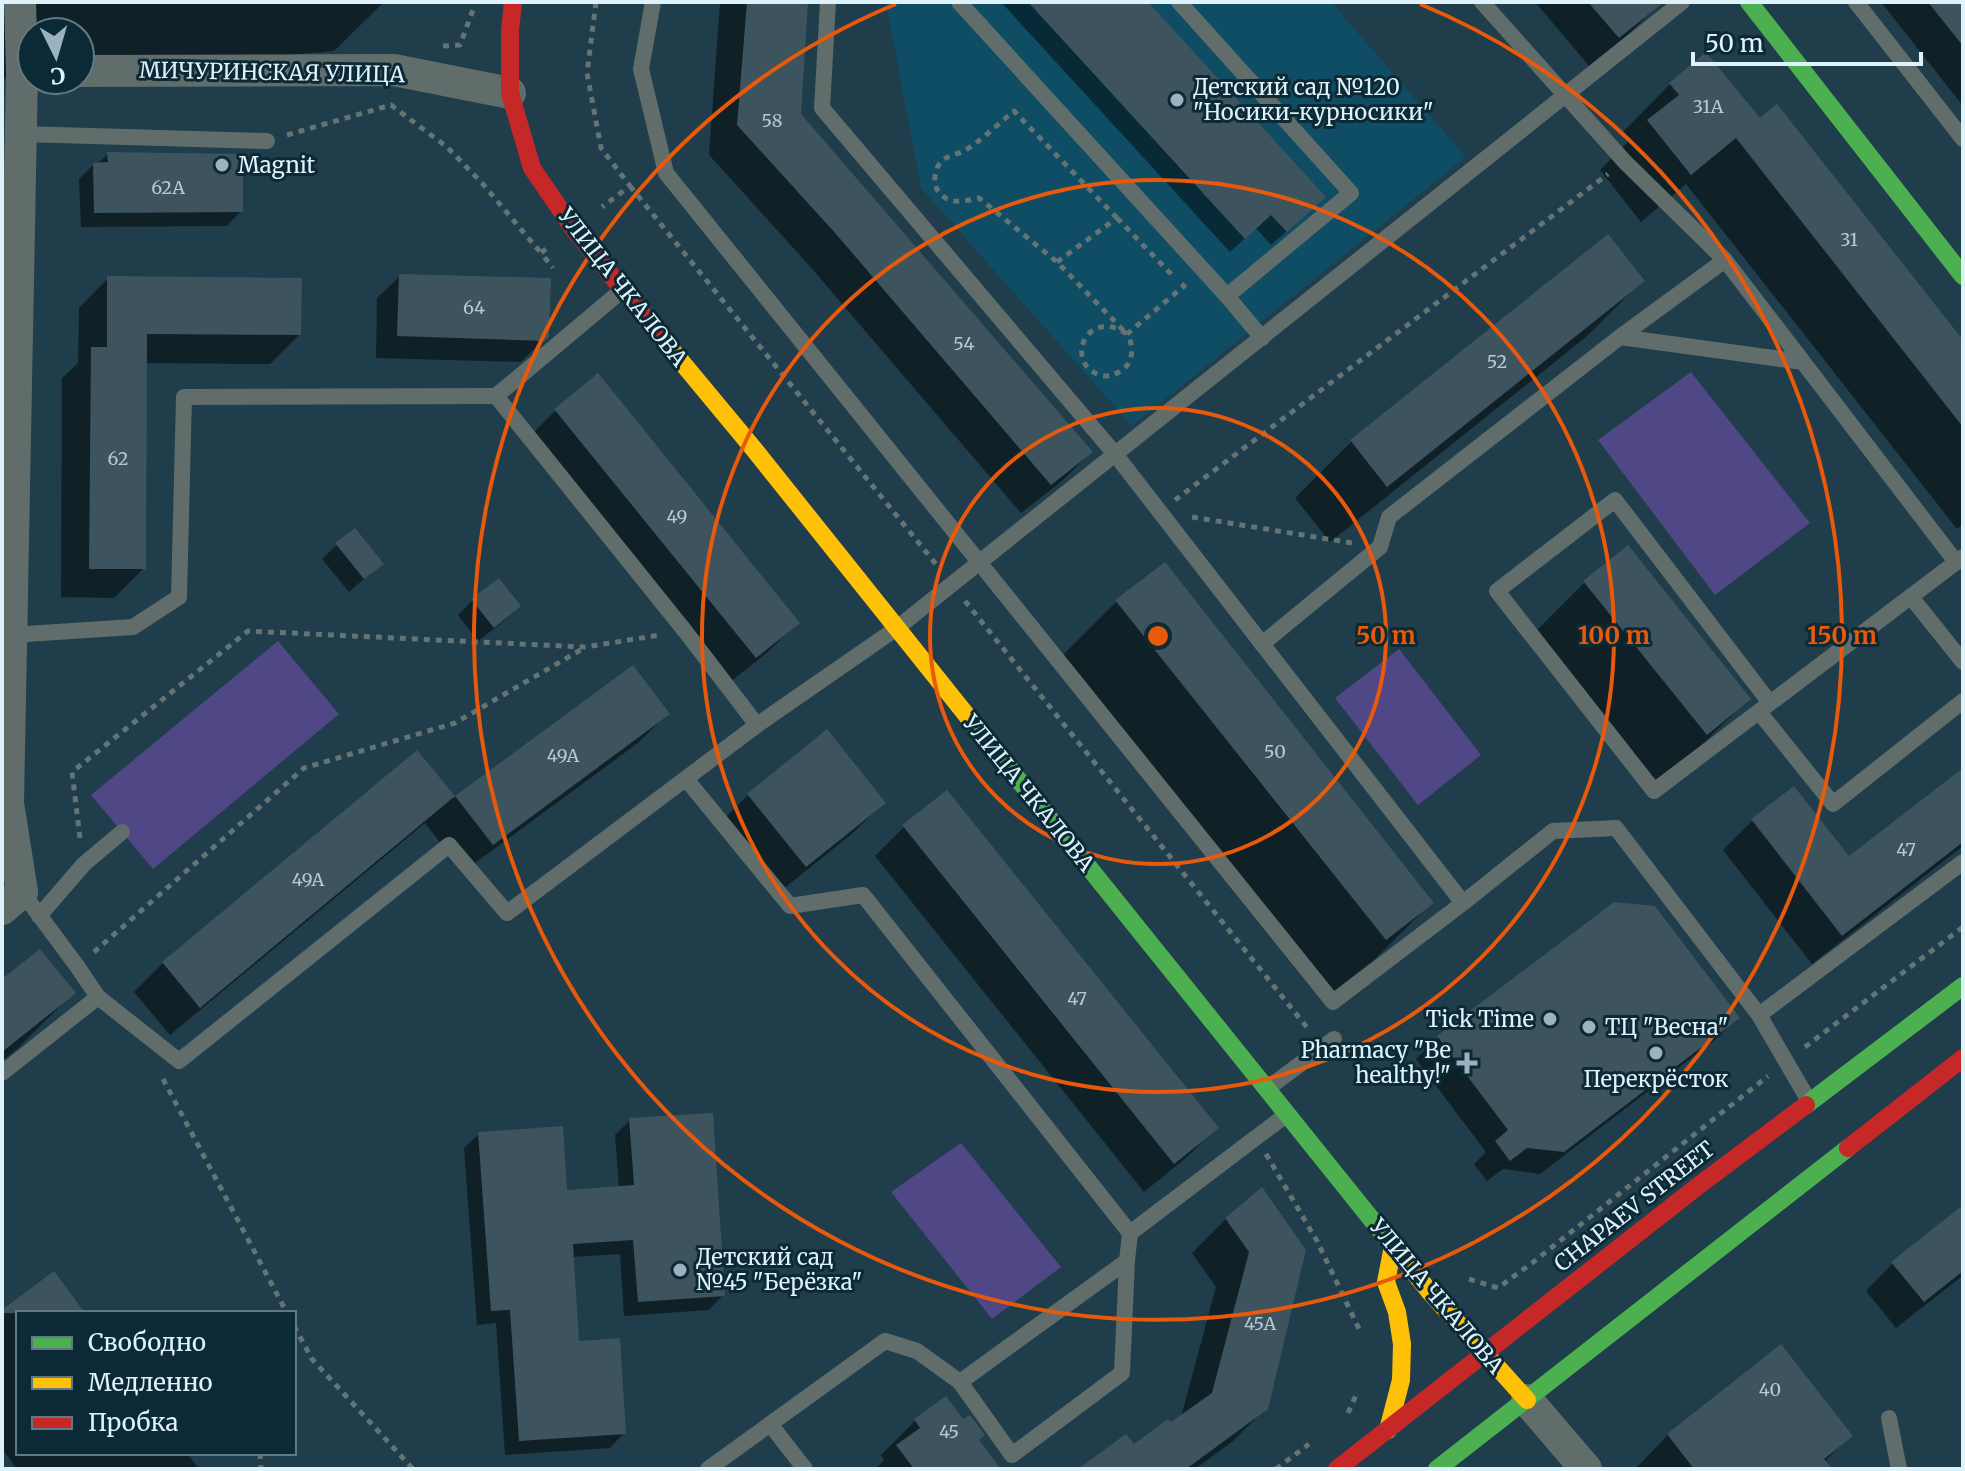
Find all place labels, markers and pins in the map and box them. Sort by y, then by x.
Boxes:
place label: Детский сад №120 "Носики-курносики" [1193,73,1434,126]
marker: Детский сад №120 "Носики-курносики" [1168,91,1186,109]
place label: Magnit [238,151,316,179]
marker: Magnit [213,156,231,174]
centre of rings [1144,622,1172,650]
place label: Tick Time [1426,1005,1534,1033]
marker: Tick Time [1541,1010,1559,1028]
place label: ТЦ "Весна" [1605,1013,1728,1041]
marker: ТЦ "Весна" [1580,1018,1598,1036]
place label: Pharmacy "Be healthy!" [1301,1036,1451,1089]
marker: Перекрёсток [1647,1044,1665,1062]
marker: Pharmacy "Be healthy!" [1458,1054,1476,1072]
place label: Перекрёсток [1584,1065,1729,1093]
place label: Детский сад №45 "Берёзка" [696,1243,862,1296]
marker: Детский сад №45 "Берёзка" [671,1261,689,1279]

